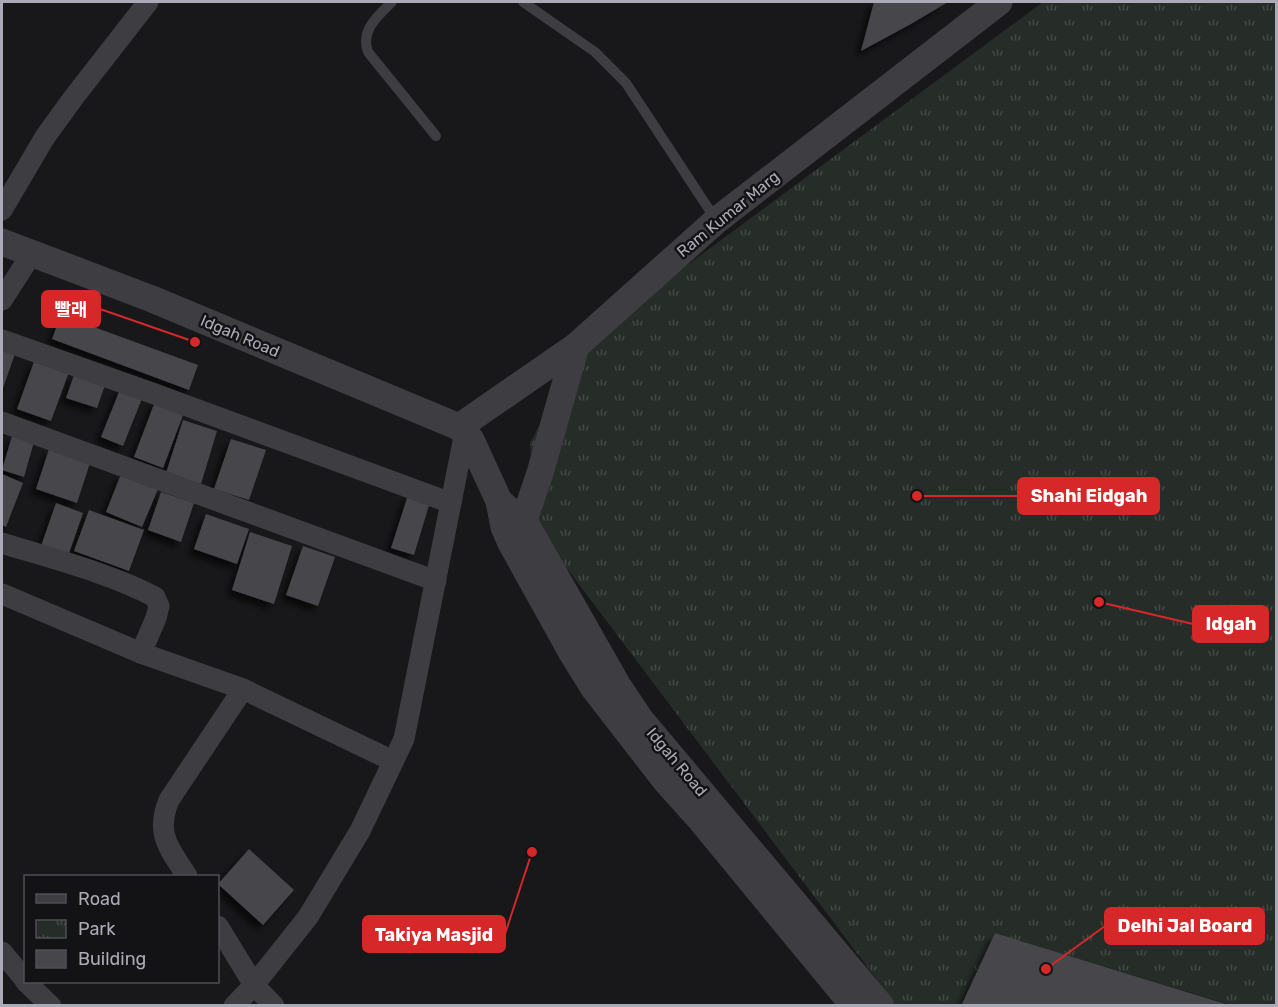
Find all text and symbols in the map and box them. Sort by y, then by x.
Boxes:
street label: Ram Kumar Marg [673,167,783,261]
callout: 빨래 [42,291,100,327]
text: 빨래 [54,299,88,321]
street label: Idgah Road [198,311,282,361]
callout: Shahi Eidgah [1018,478,1159,514]
text: Shahi Eidgah [1031,485,1147,507]
callout: Idgah [1193,606,1268,642]
text: Idgah [1206,613,1256,635]
street label: Idgah Road [643,724,711,800]
legend [24,875,219,983]
text: Road [78,888,121,910]
callout: Delhi Jal Board [1105,908,1264,944]
text: Delhi Jal Board [1118,915,1252,937]
callout: Takiya Masjid [363,916,505,952]
text: Park [78,918,116,940]
text: Takiya Masjid [375,924,493,946]
text: Building [78,948,146,970]

